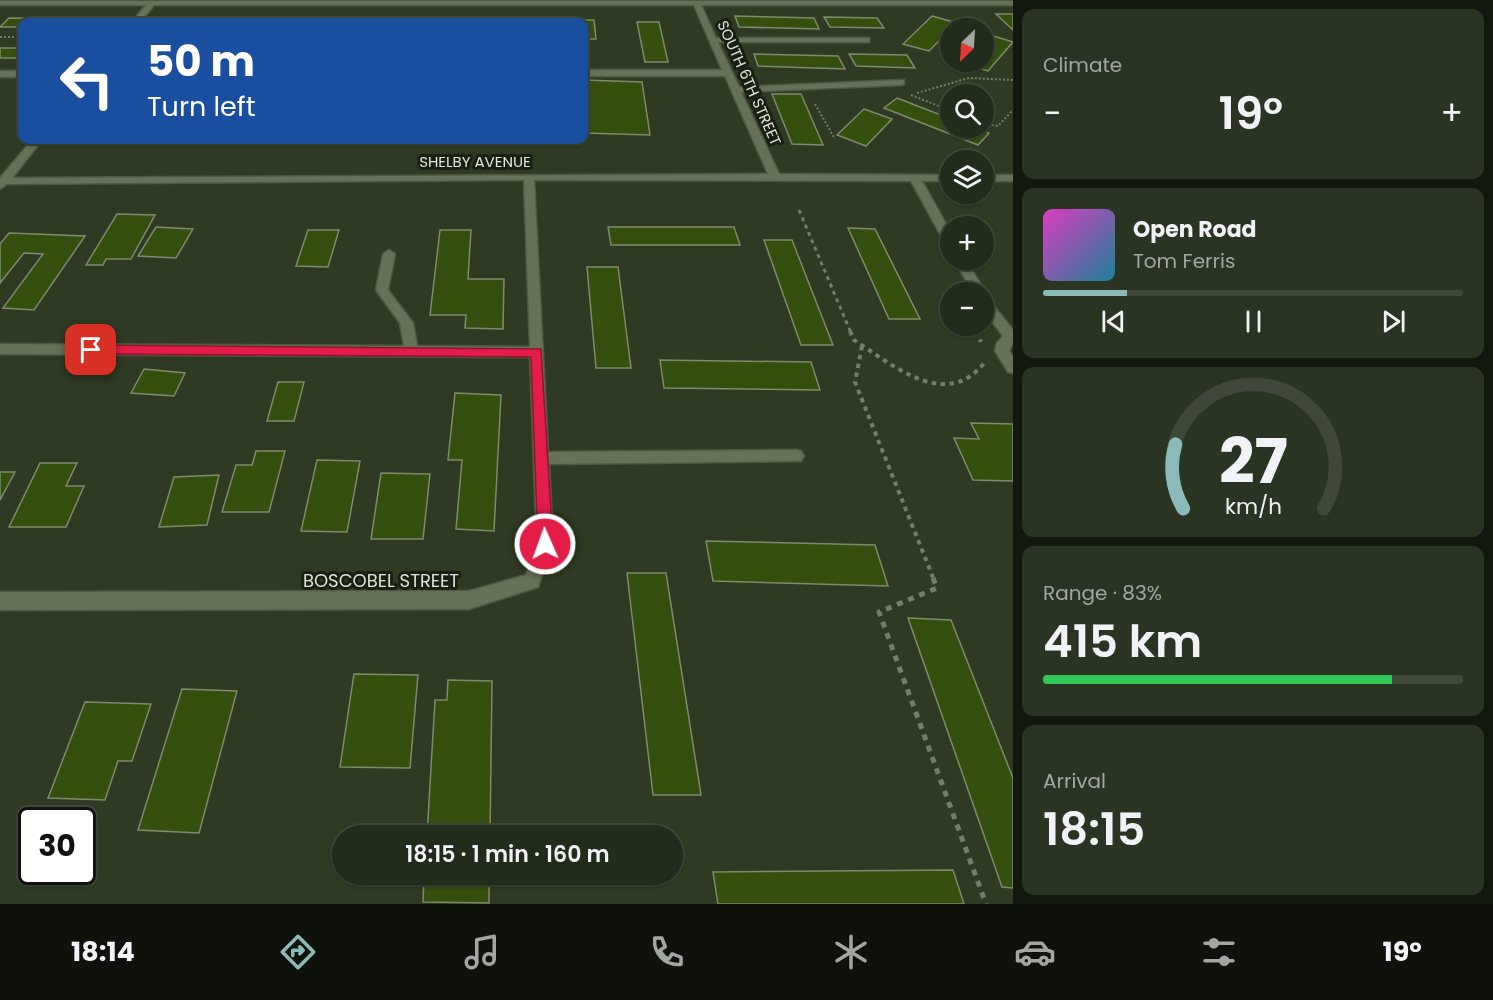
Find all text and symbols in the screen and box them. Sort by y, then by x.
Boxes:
street label: SOUTH 6TH STREET [712,17,786,149]
north arrow [940,18,994,72]
map controls [940,18,994,336]
text: 50 m [147,32,255,91]
icon: left [48,42,126,120]
text: Climate [1043,51,1122,79]
text: 19° [1219,82,1283,145]
button: search [940,84,994,138]
text: Turn left [147,88,256,125]
text: − [1043,90,1061,137]
text: + [1440,90,1463,137]
button: layers [940,150,994,204]
street label: SHELBY AVENUE [419,151,531,172]
text: Open Road [1133,214,1257,245]
button: + [940,216,994,270]
text: Tom Ferris [1133,247,1235,275]
button: − [940,282,994,336]
icon: previous [1097,305,1130,338]
icon: pause [1237,305,1270,338]
icon: next [1377,305,1410,338]
pin [65,324,116,375]
icon: arrive [74,333,107,366]
text: 27 [1218,417,1288,505]
text: km/h [1224,491,1282,522]
position arrow [513,512,577,576]
street label: BOSCOBEL STREET [303,568,459,593]
text: Range · 83% [1043,579,1162,607]
text: 415 km [1043,610,1202,673]
text: Arrival [1043,767,1106,795]
text: 18:15 [1043,798,1145,861]
speed limit sign: 30 [18,807,96,885]
text: 18:15 · 1 min · 160 m [405,839,610,870]
icon: directions [277,931,319,973]
icon: music [461,931,503,973]
icon: phone [646,931,688,973]
icon: climate [830,931,872,973]
icon: car [1014,931,1056,973]
icon: filters [1198,931,1240,973]
text: 18:14 [71,933,135,970]
text: 19° [1383,933,1422,970]

